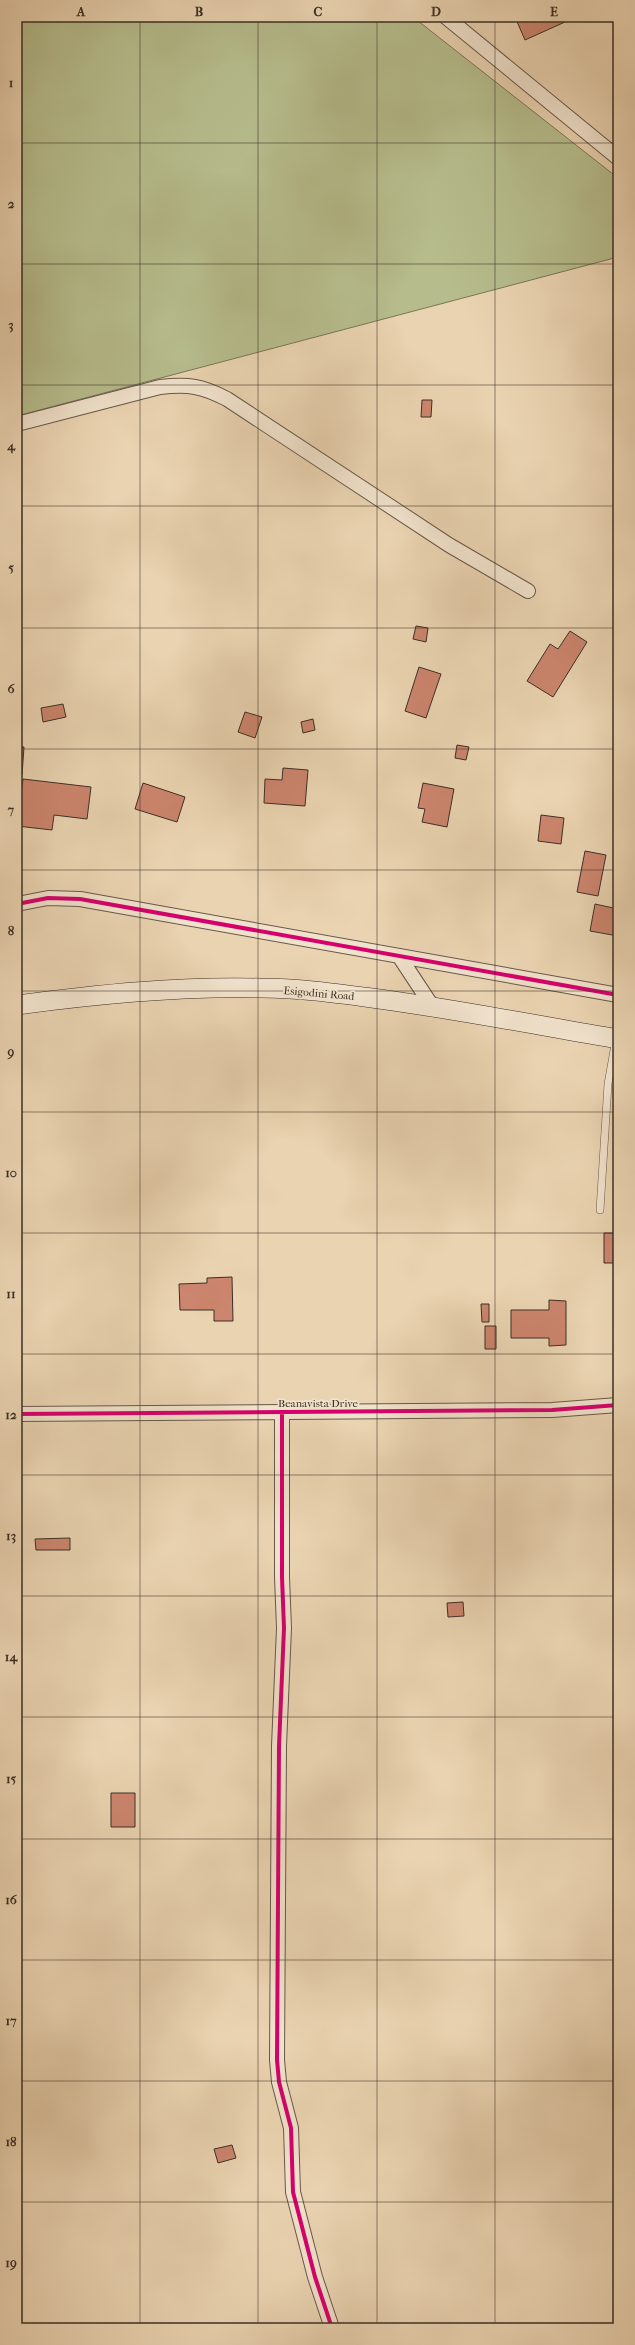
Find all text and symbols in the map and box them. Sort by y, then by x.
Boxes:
text: A [76,4,86,19]
text: B [195,4,204,19]
text: C [314,4,323,19]
text: D [431,4,441,19]
text: E [550,4,558,19]
text: 1 [9,75,14,90]
text: 2 [8,196,15,211]
text: 3 [8,317,14,333]
text: 4 [6,438,16,454]
text: 5 [8,560,14,575]
text: 6 [7,681,15,696]
text: 7 [7,802,15,817]
text: 8 [8,923,15,938]
street label: Esigodini Road [283,984,356,1003]
text: 9 [7,1044,15,1060]
text: 10 [5,1165,17,1180]
text: 11 [6,1286,16,1301]
street label: Beanavista Drive [278,1397,359,1410]
text: 12 [5,1407,17,1422]
text: 13 [6,1528,16,1544]
text: 14 [5,1649,18,1665]
text: 15 [6,1771,16,1786]
text: 16 [5,1892,18,1907]
text: 17 [6,2013,17,2028]
text: 18 [5,2134,17,2149]
text: 19 [5,2255,17,2271]

